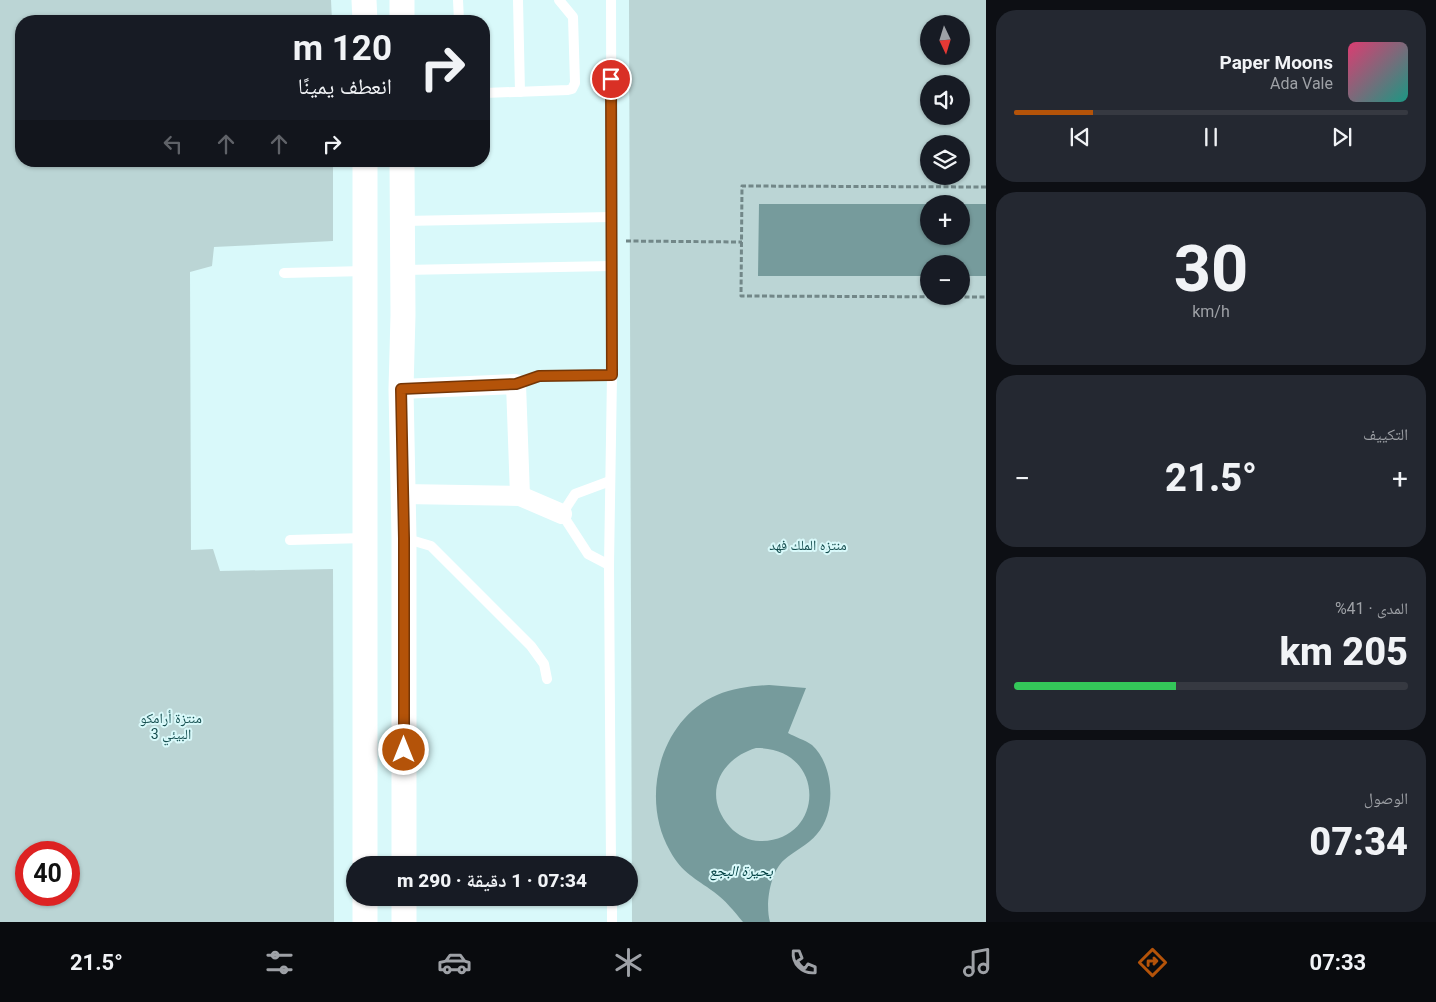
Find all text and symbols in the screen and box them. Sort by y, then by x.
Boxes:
north arrow [920,15,970,65]
map controls [920,15,970,305]
text: 120 m [293,28,392,69]
icon: right [410,35,475,100]
text: Paper Moons [1220,51,1333,74]
pin [590,58,632,100]
icon: arrive [597,65,625,93]
text: انعطف يمينًا [298,74,392,99]
text: Ada Vale [1270,74,1333,93]
button: sound [920,75,970,125]
icon: previous [1066,123,1094,151]
icon: pause [1197,123,1225,151]
icon: next [1328,123,1356,151]
icon: left [159,130,187,158]
icon: ahead [212,130,240,158]
icon: ahead [265,130,293,158]
icon: right [318,130,346,158]
button: layers [920,135,970,185]
button: + [920,195,970,245]
text: 30 [1174,231,1248,307]
button: − [920,255,970,305]
text: km/h [1192,302,1230,321]
text: التكييف [1363,425,1408,444]
text: 21.5° [1165,456,1257,500]
text: − [1014,462,1030,495]
text: + [1392,462,1408,495]
park label: منتزه الملك فهد [769,537,847,554]
text: المدى · 41% [1335,599,1408,618]
text: 205 km [1279,630,1408,674]
park label: منتزة أرامكو البيئي 3 [140,710,202,746]
position arrow [377,723,429,775]
text: الوصول [1364,789,1408,808]
text: 07:34 [1309,820,1408,864]
speed limit sign: 40 [15,841,80,906]
water label: بحيرة البجع [709,862,774,881]
text: 07:34 · 1 دقيقة · 290 m [397,869,587,892]
icon: filters [262,945,297,980]
icon: car [437,945,472,980]
icon: climate [611,945,646,980]
icon: phone [786,945,821,980]
icon: music [960,945,995,980]
icon: directions [1135,945,1170,980]
text: 21.5° [70,950,123,975]
text: 07:33 [1310,950,1366,975]

